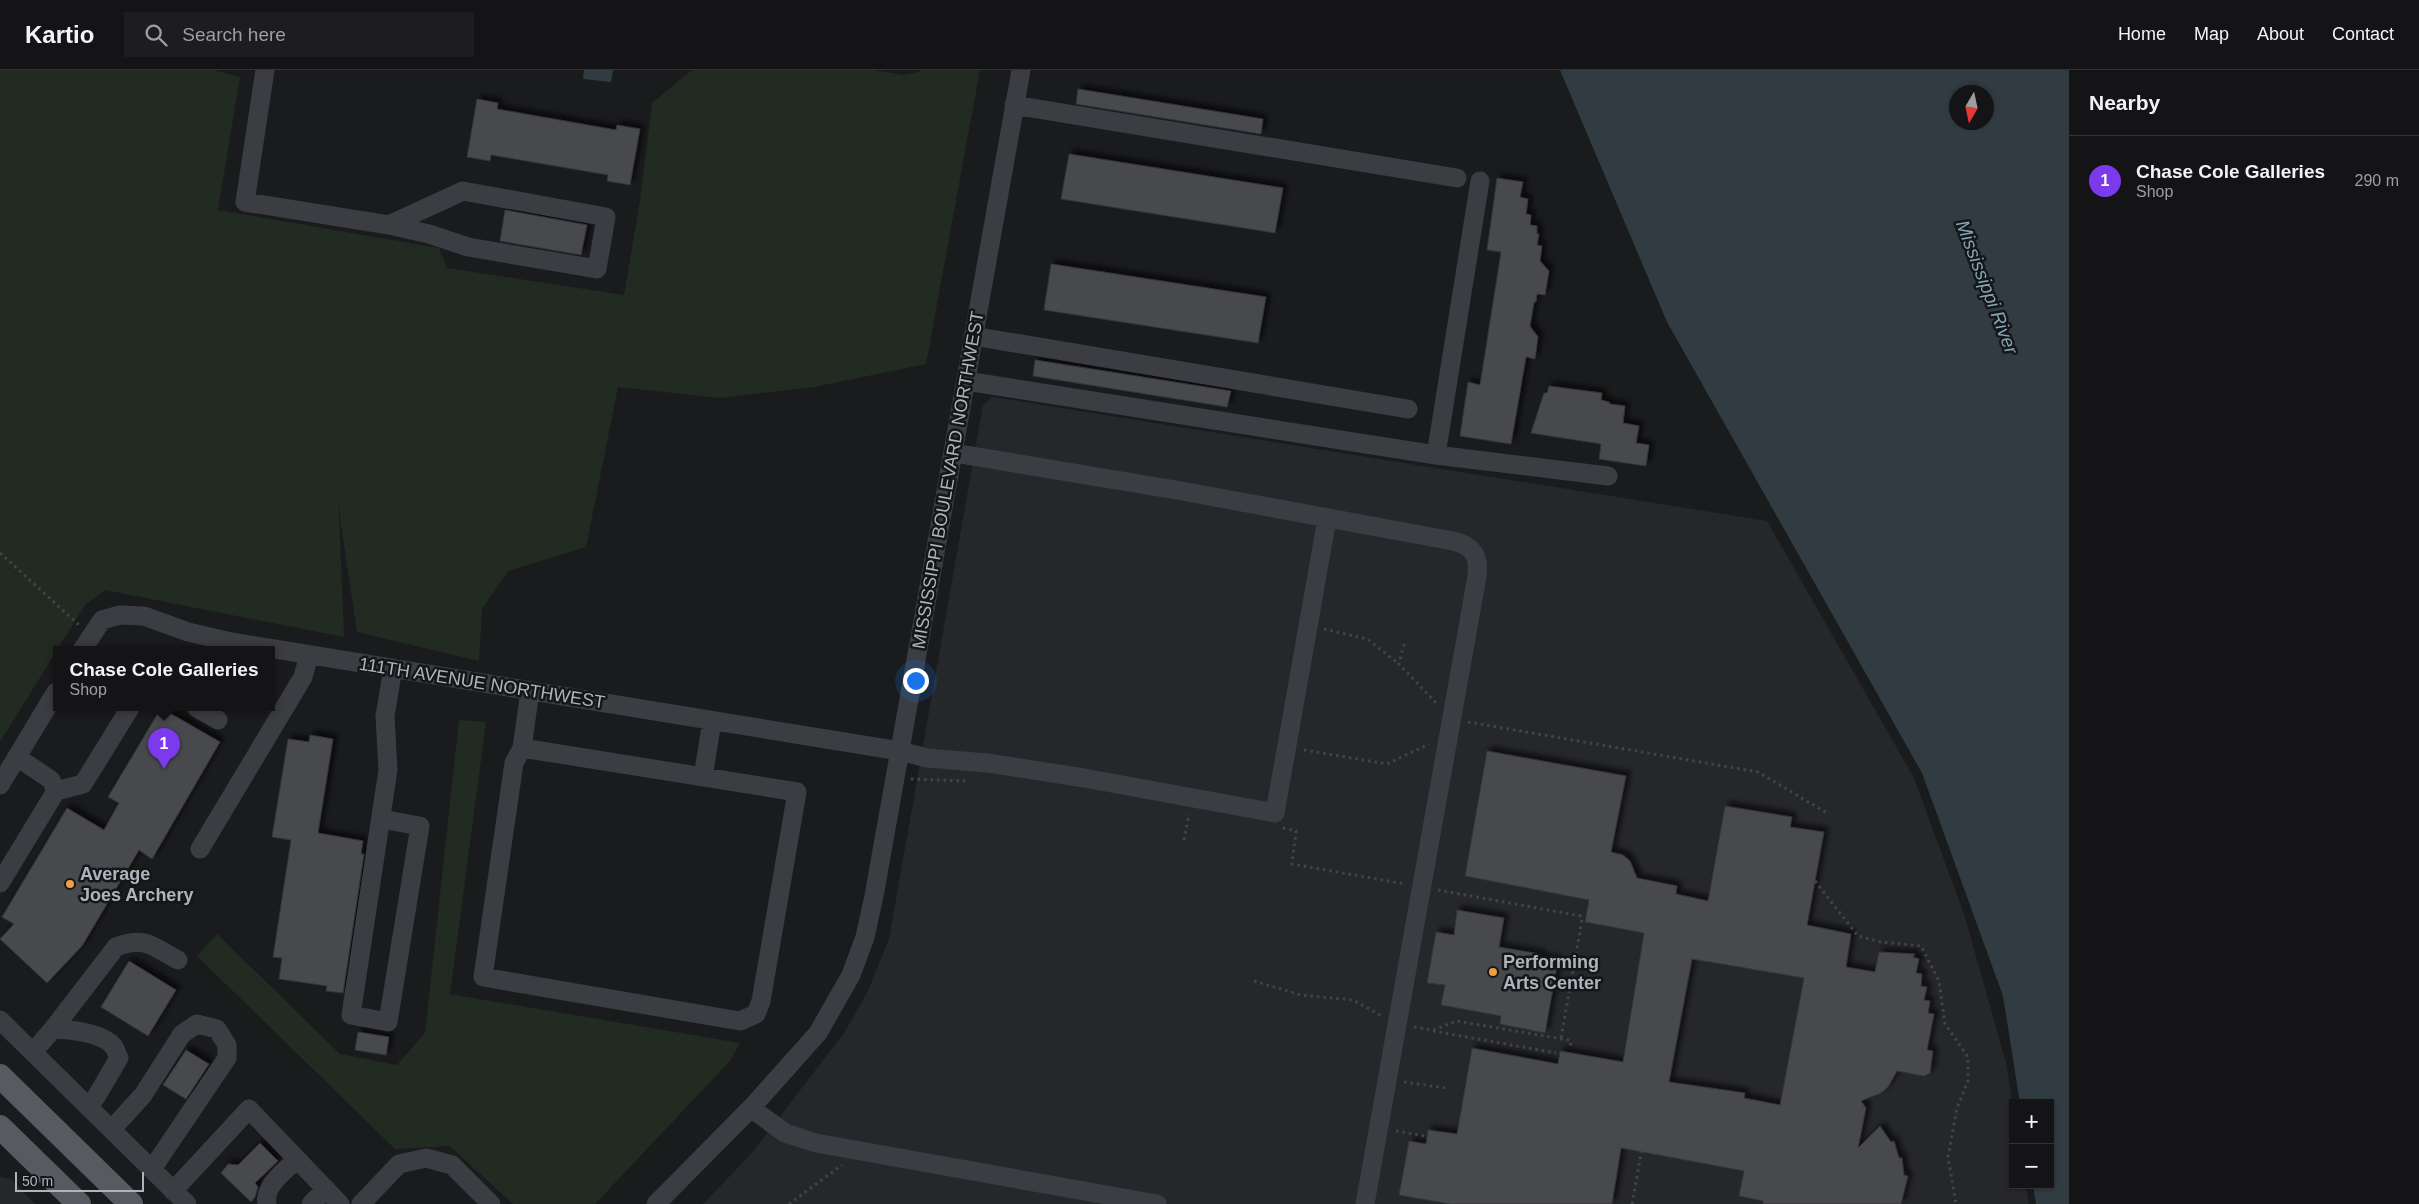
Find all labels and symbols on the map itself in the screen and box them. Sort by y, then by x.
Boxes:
north arrow [1949,85,1994,130]
water label: Mississippi River [1952,217,2022,357]
street label: MISSISSIPPI BOULEVARD NORTHWEST [908,310,988,650]
street label: 111TH AVENUE NORTHWEST [358,654,606,712]
your location [903,668,929,694]
pin: 1 [148,728,180,769]
place label: Average Joes Archery [80,864,193,905]
marker: Average Joes Archery [64,878,76,890]
place label: Performing Arts Center [1503,952,1601,993]
marker: Performing Arts Center [1487,966,1499,978]
scale bar [15,1169,144,1192]

